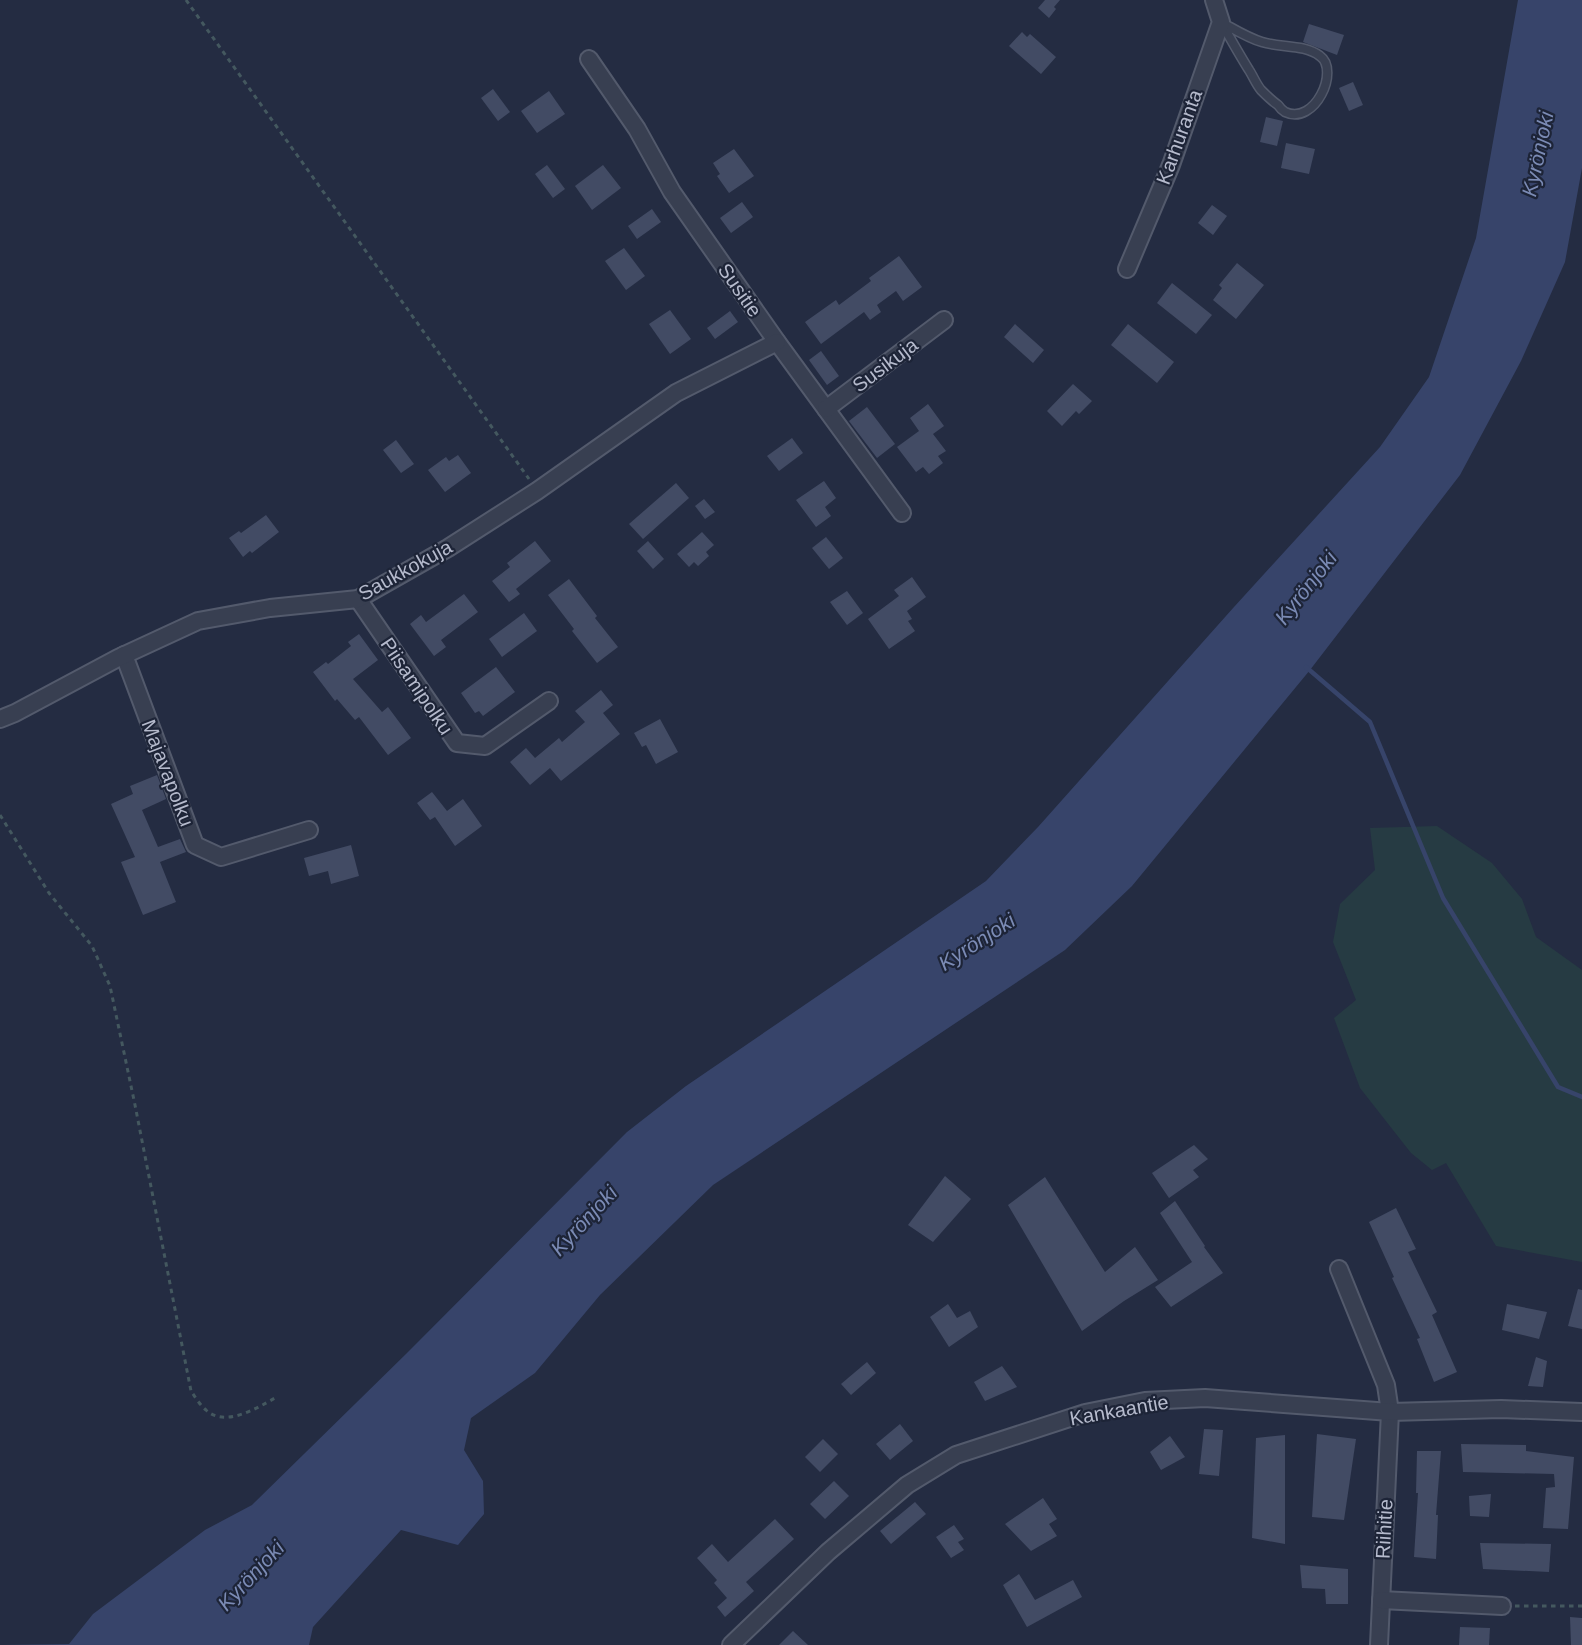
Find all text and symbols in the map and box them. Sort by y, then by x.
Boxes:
street label: Karhuranta [1152,86,1207,187]
water label: Kyrönjoki [1517,108,1558,199]
street label: Susitie [714,259,766,321]
street label: Susikuja [848,333,923,397]
street label: Saukkokuja [354,535,456,605]
water label: Kyrönjoki [1270,546,1342,629]
street label: Piisamipolku [376,633,458,739]
street label: Majavapolku [138,717,198,829]
water label: Kyrönjoki [934,908,1020,975]
water label: Kyrönjoki [546,1180,622,1260]
street label: Kankaantie [1068,1390,1170,1430]
street label: Riihitie [1371,1498,1397,1560]
water label: Kyrönjoki [213,1535,289,1615]

